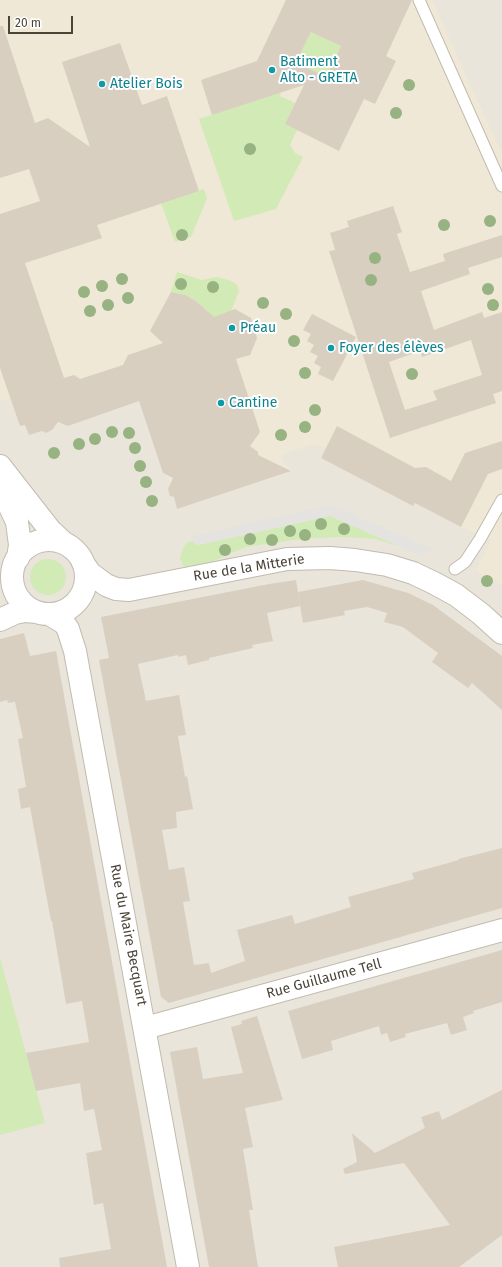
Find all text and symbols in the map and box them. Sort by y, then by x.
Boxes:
scale bar [10,8,75,34]
text: 20 m [15,16,41,30]
place label: Batiment Alto - GRETA [280,54,358,86]
marker: Batiment Alto - GRETA [267,65,277,75]
place label: Atelier Bois [110,76,182,92]
marker: Atelier Bois [97,79,107,89]
place label: Préau [240,320,276,336]
marker: Préau [227,323,237,333]
place label: Foyer des élèves [339,340,444,356]
marker: Foyer des élèves [326,343,336,353]
place label: Cantine [229,395,277,411]
marker: Cantine [216,398,226,408]
street label: Rue de la Mitterie [192,551,306,585]
street label: Rue du Maire Becquart [106,863,150,1007]
street label: Rue Guillaume Tell [265,956,383,1002]

